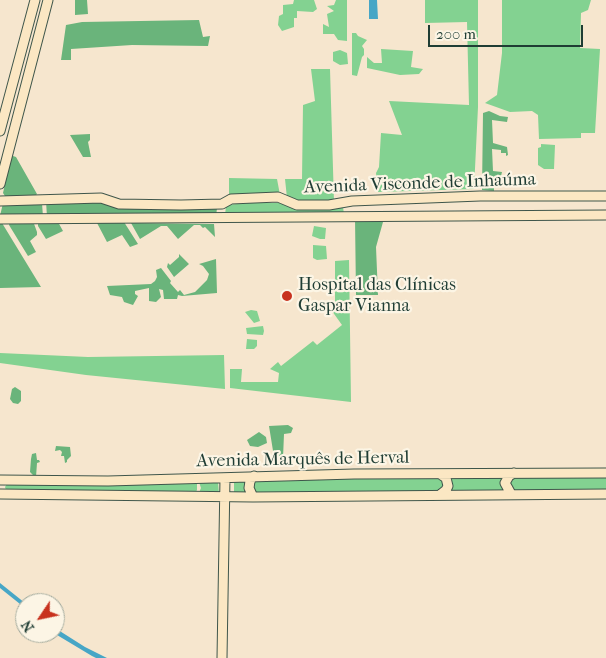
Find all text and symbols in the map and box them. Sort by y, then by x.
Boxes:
scale bar [431,15,586,47]
text: 200 m [436,25,476,43]
street label: Avenida Visconde de Inhaúma [304,169,536,199]
place label: Hospital das Clínicas Gaspar Vianna [298,275,456,318]
marker: Hospital das Clínicas Gaspar Vianna [280,289,294,303]
street label: Avenida Marquês de Herval [196,447,410,473]
north arrow [15,593,65,643]
text: N [18,617,38,635]

